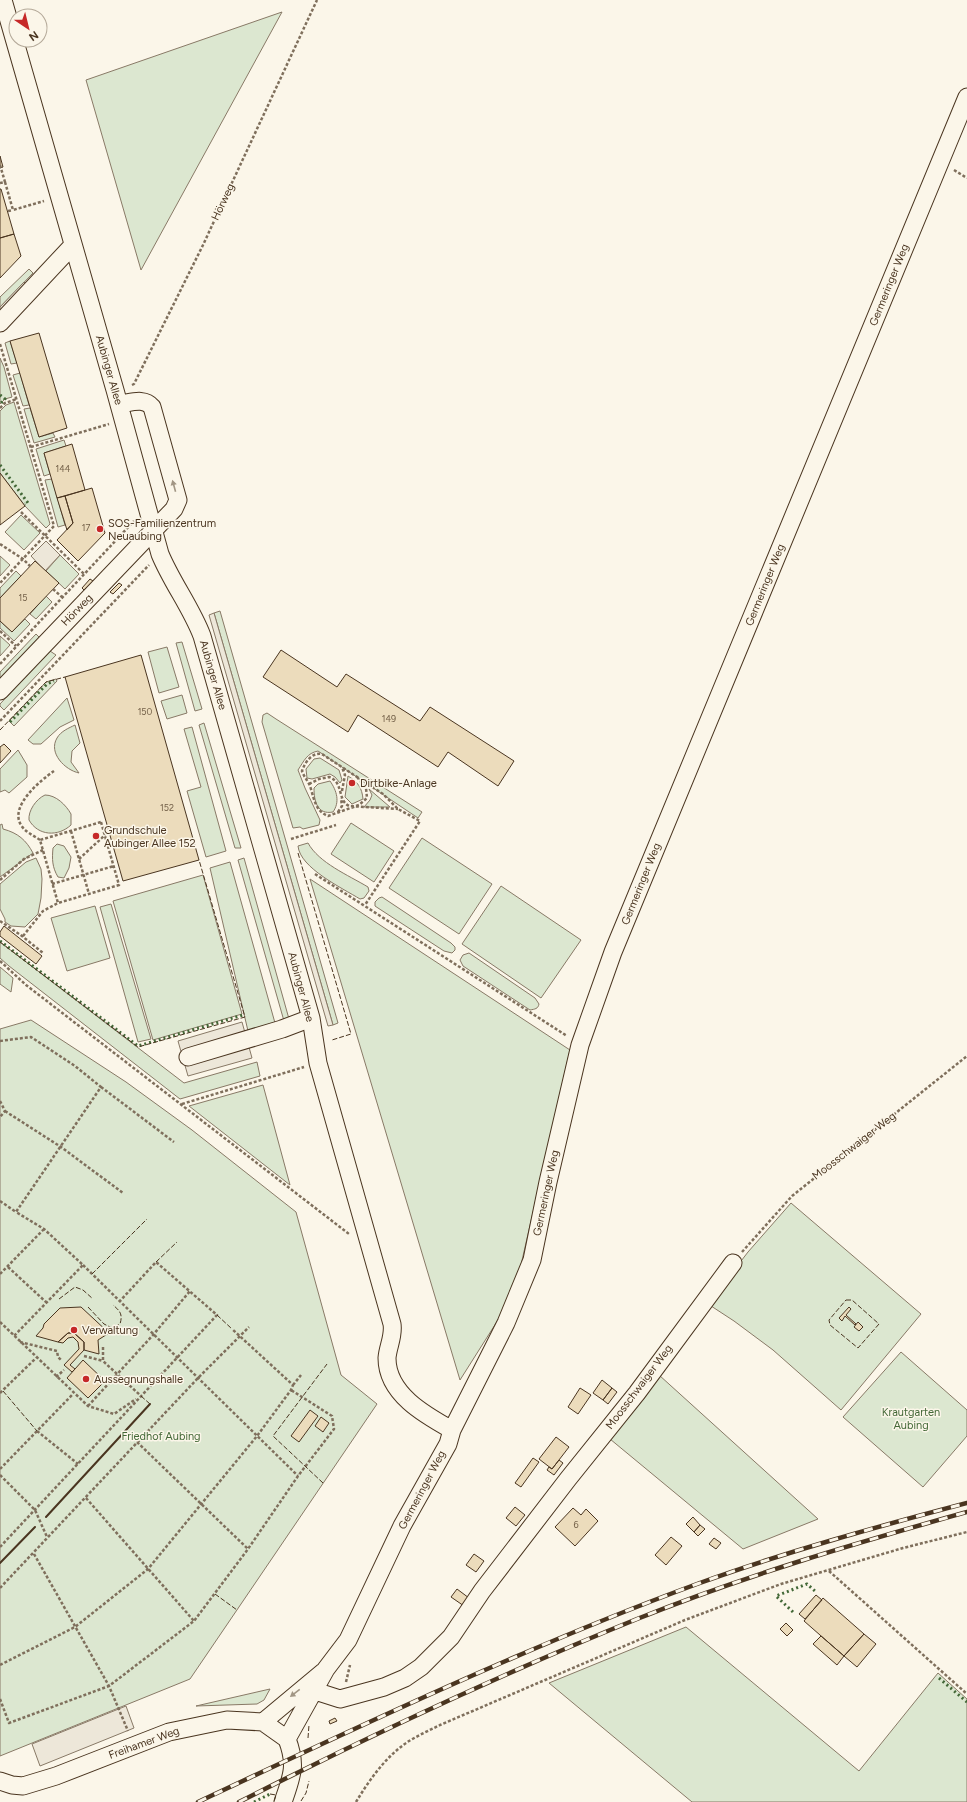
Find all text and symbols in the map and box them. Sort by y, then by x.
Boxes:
north arrow [8,8,48,48]
text: N [26,28,41,44]
street label: Hörweg [209,181,237,223]
street label: Germeringer Weg [867,242,911,328]
street label: Aubinger Allee [93,334,125,406]
house number: 144 [56,463,71,474]
one-way arrow [171,480,177,492]
place label: SOS-Familienzentrum Neuaubing [108,517,216,543]
house number: 17 [82,522,90,533]
marker: SOS-Familienzentrum Neuaubing [95,524,105,534]
street label: Germeringer Weg [743,542,787,628]
street label: Hörweg [59,591,95,629]
house number: 15 [19,592,27,603]
street label: Aubinger Allee [197,639,229,711]
house number: 150 [138,706,153,717]
house number: 149 [382,713,396,724]
place label: Dirtbike-Anlage [360,777,437,790]
marker: Dirtbike-Anlage [347,778,357,788]
house number: 152 [160,802,174,813]
place label: Grundschule Aubinger Allee 152 [104,824,196,850]
marker: Grundschule Aubinger Allee 152 [91,831,101,841]
street label: Germeringer Weg [619,841,663,927]
street label: Aubinger Allee [285,951,317,1023]
street label: Moosschwaiger Weg [810,1109,898,1183]
street label: Germeringer Weg [531,1149,561,1237]
place label: Verwaltung [82,1324,138,1337]
marker: Verwaltung [69,1325,79,1335]
street label: Moosschwaiger Weg [603,1342,675,1432]
place label: Aussegnungshalle [94,1373,183,1386]
marker: Aussegnungshalle [81,1374,91,1384]
park label: Krautgarten Aubing [882,1406,940,1432]
park label: Friedhof Aubing [121,1430,201,1443]
street label: Germeringer Weg [396,1448,448,1532]
house number: 6 [573,1519,579,1530]
one-way arrow [290,1689,301,1698]
street label: Freihamer Weg [107,1724,181,1762]

